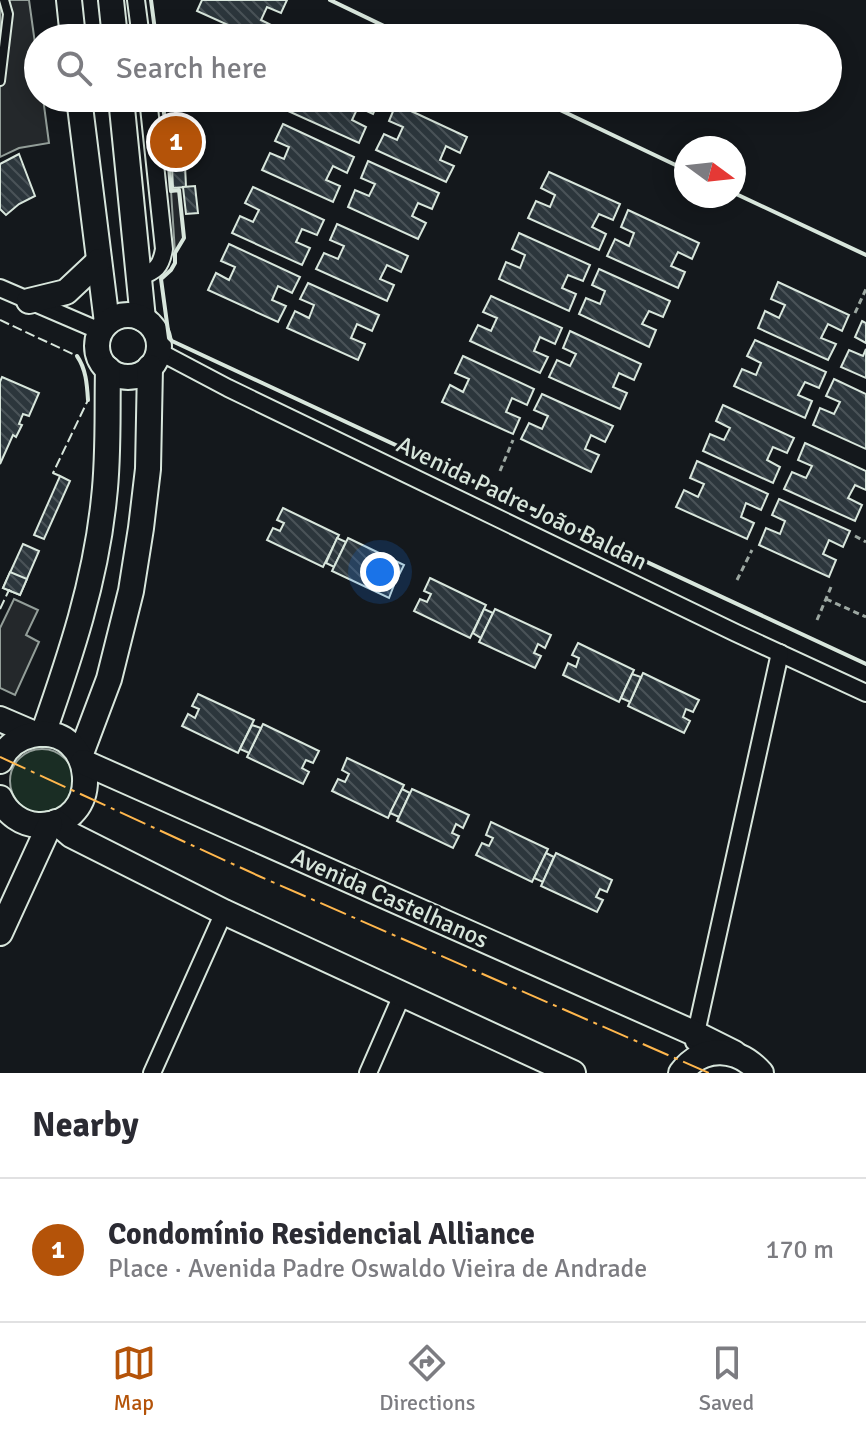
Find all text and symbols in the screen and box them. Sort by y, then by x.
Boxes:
search box [24,24,842,112]
icon: search [52,46,96,90]
text: Search here [116,50,267,87]
pin: 1 [150,112,202,172]
north arrow [674,136,746,208]
street label: Avenida Padre João Baldan [392,429,652,577]
your location [360,552,400,592]
street label: Avenida Castelhanos [287,841,493,955]
text: Nearby [32,1104,139,1146]
text: Condomínio Residencial Alliance [108,1216,535,1253]
text: 1 [51,1234,65,1266]
text: 170 m [765,1234,834,1266]
text: Place · Avenida Padre Oswaldo Vieira de Andrade [108,1253,647,1285]
tab: Map [112,1341,156,1416]
tab: Directions [379,1341,475,1416]
tab: Saved [699,1341,754,1416]

